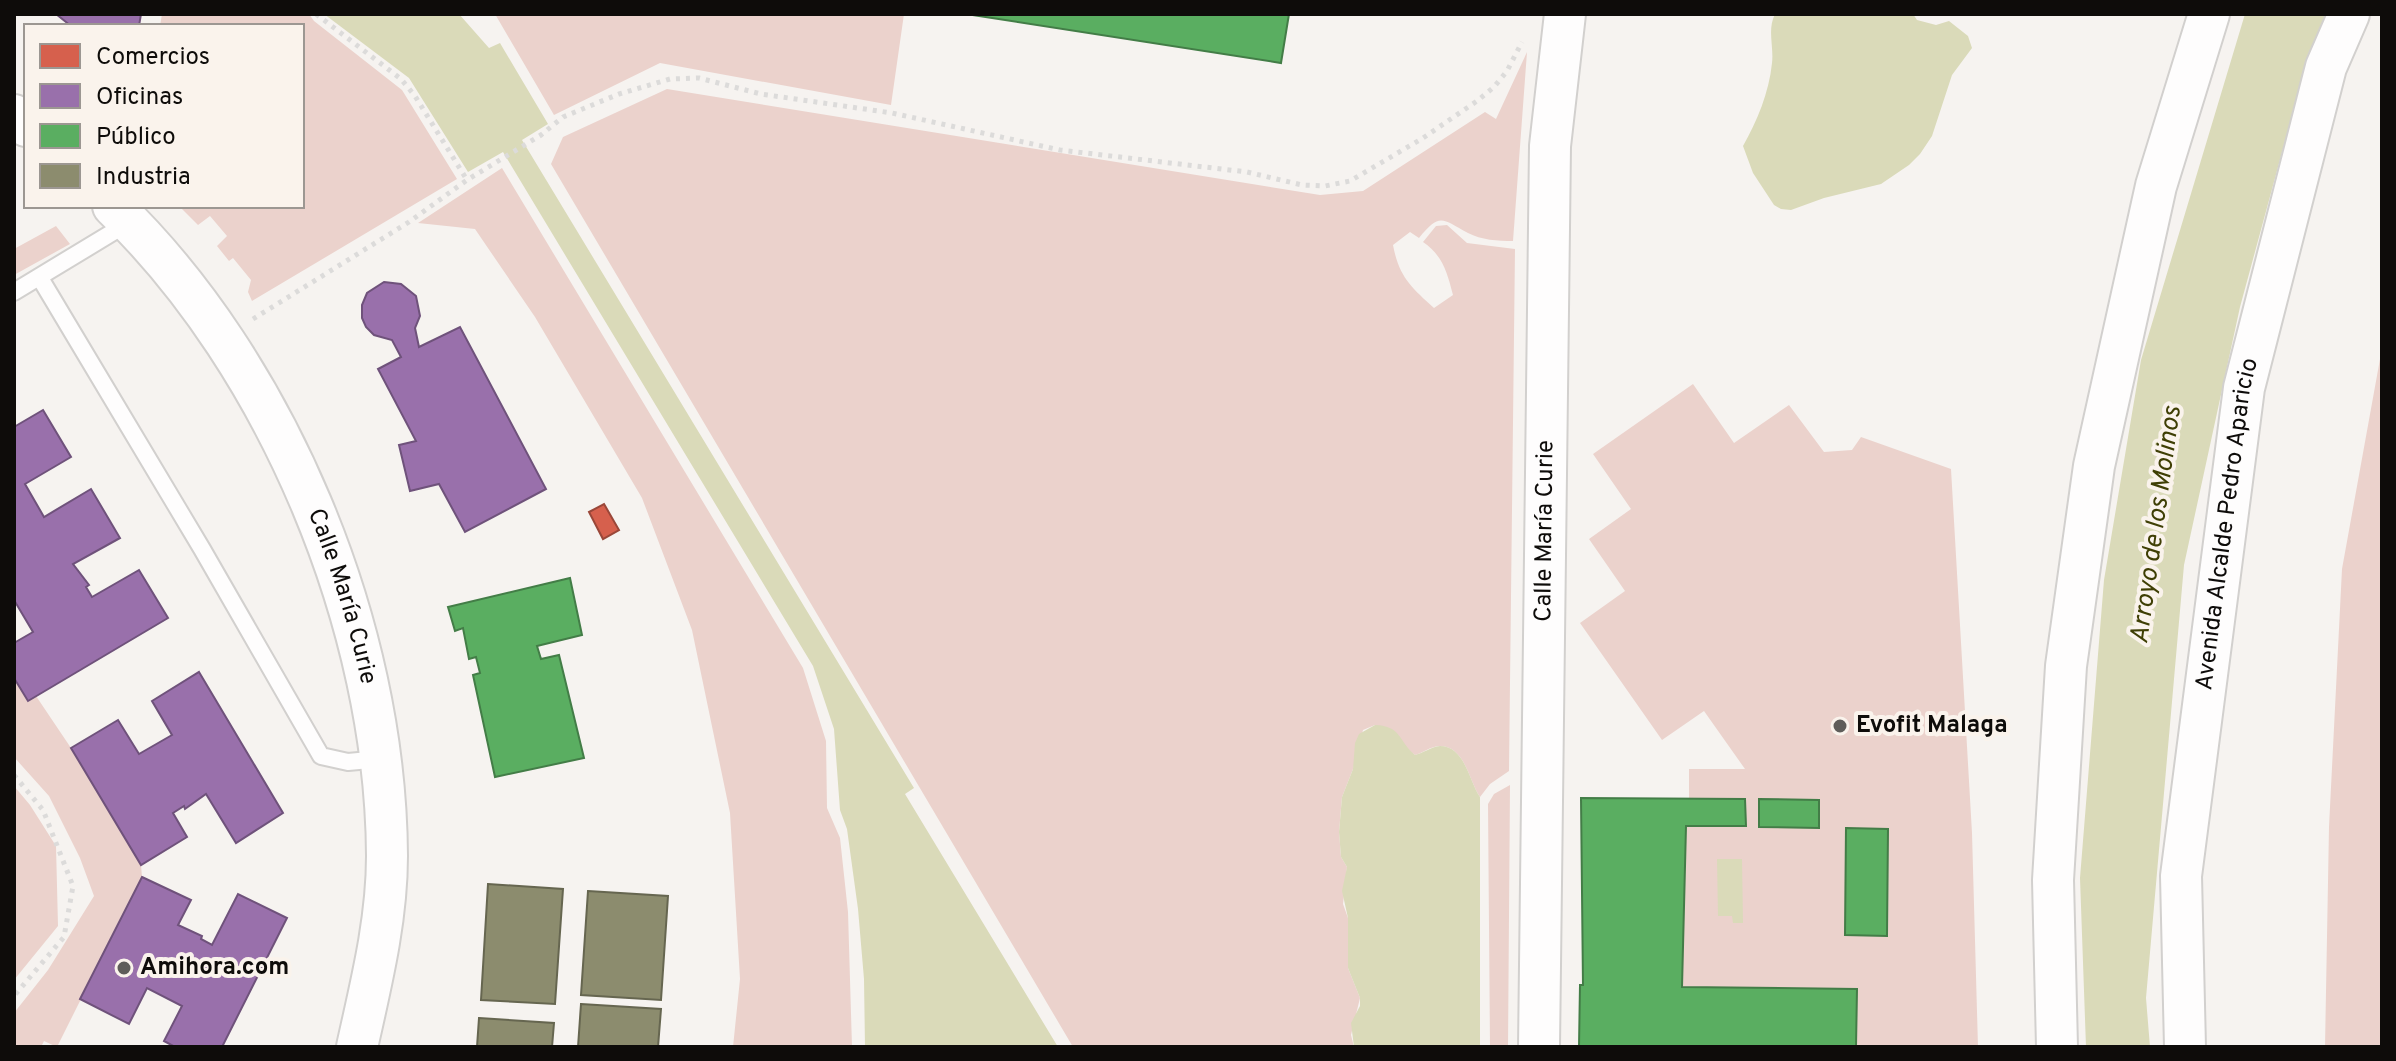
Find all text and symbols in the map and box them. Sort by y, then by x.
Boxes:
legend [24,24,304,208]
text: Comercios [96,43,210,73]
text: Oficinas [96,83,183,113]
text: Público [96,123,176,153]
text: Industria [96,163,191,193]
street label: Avenida Alcalde Pedro Aparicio [2190,355,2266,692]
water label: Arroyo de los Molinos [2124,403,2190,646]
street label: Calle María Curie [1529,440,1561,622]
street label: Calle María Curie [300,505,382,687]
place label: Evofit Malaga [1856,711,2008,741]
marker: Evofit Malaga [1831,717,1849,735]
place label: Amihora.com [140,953,289,983]
marker: Amihora.com [115,959,133,977]

